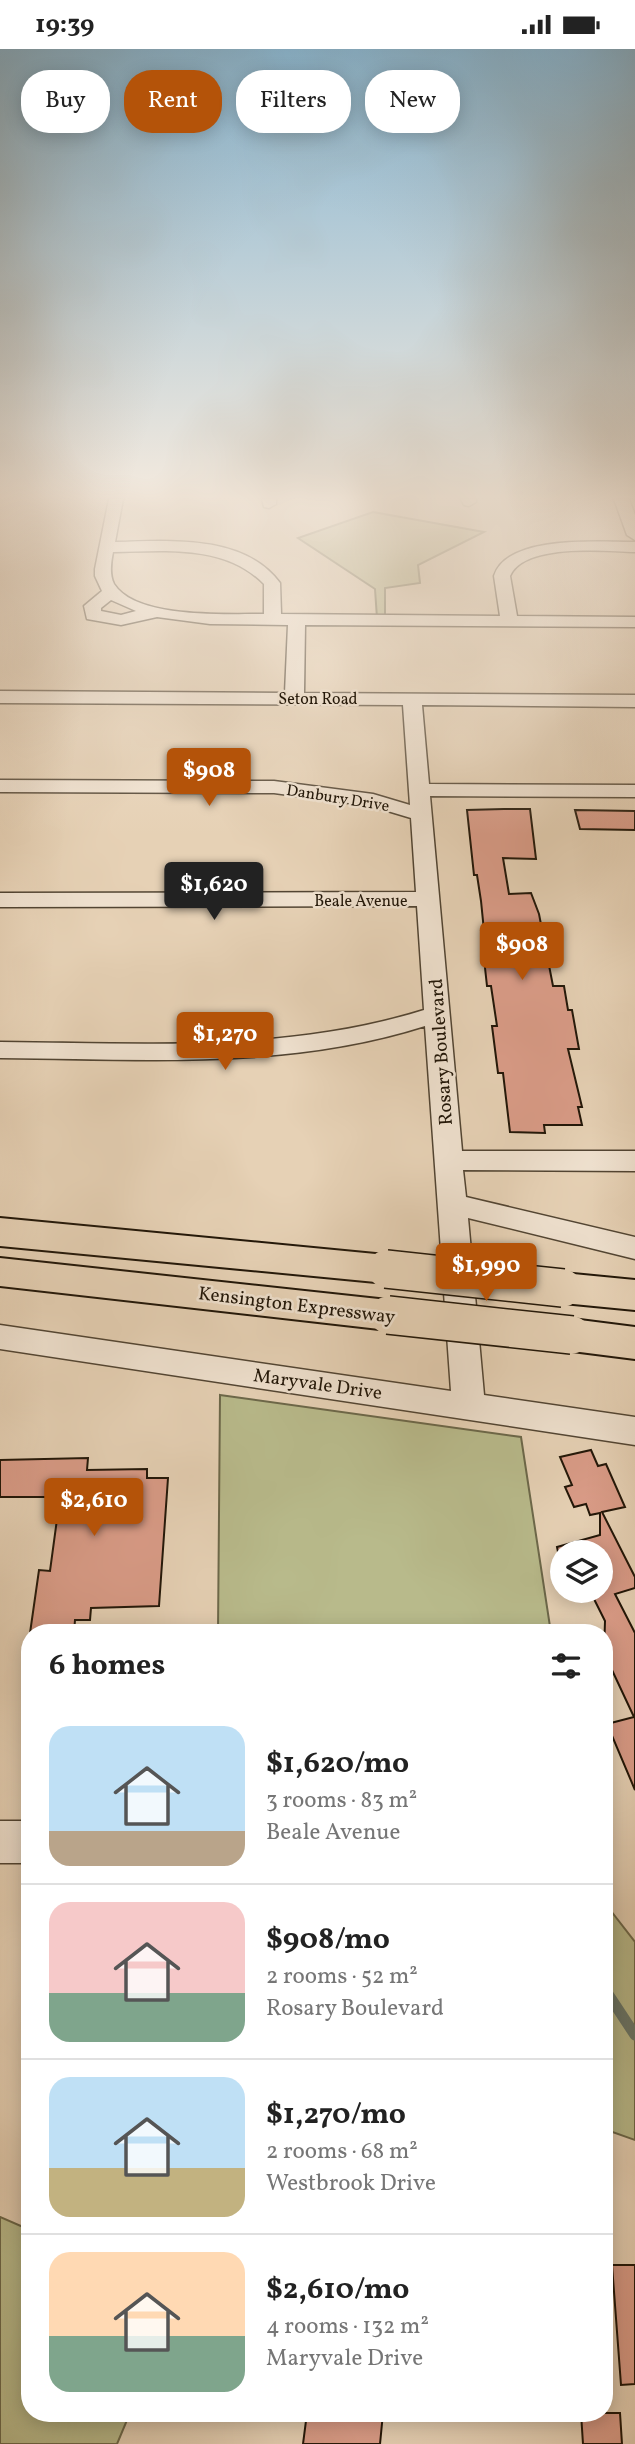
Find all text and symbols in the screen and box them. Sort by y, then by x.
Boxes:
text: 19:39 [35,7,94,43]
chip: Buy [21,70,110,133]
chip: Rent [124,70,222,133]
chip: Filters [236,70,351,133]
chip: New [365,70,460,133]
street label: Seton Road [278,689,358,711]
pin: $908 [168,749,250,808]
text: $908 [183,755,235,787]
street label: Danbury Drive [285,780,391,818]
pin: $1,620 [157,863,271,922]
text: $1,620 [180,869,248,901]
street label: Beale Avenue [314,891,408,913]
pin: $908 [481,923,563,982]
text: $908 [496,929,548,961]
street label: Rosary Boulevard [424,978,460,1126]
pin: $1,270 [168,1013,282,1072]
text: $1,270 [193,1019,257,1051]
pin: $1,990 [429,1243,543,1303]
text: $1,990 [452,1250,520,1282]
street label: Kensington Expressway [197,1281,397,1331]
street label: Maryvale Drive [252,1363,384,1407]
pin: $2,610 [37,1479,151,1538]
text: $2,610 [60,1485,128,1517]
map controls [550,1540,613,1603]
button: layers [550,1540,613,1603]
text: 6 homes [49,1645,165,1687]
icon: filters [547,1647,585,1685]
text: $1,620/mo [266,1743,409,1785]
icon: home [105,1754,189,1838]
text: 3 rooms · 83 m² [266,1785,417,1817]
text: Beale Avenue [266,1817,400,1849]
text: $908/mo [266,1919,390,1961]
icon: home [105,1930,189,2014]
text: 2 rooms · 52 m² [266,1961,418,1993]
text: Rosary Boulevard [266,1993,444,2025]
text: $1,270/mo [266,2094,406,2136]
icon: home [105,2105,189,2189]
text: 2 rooms · 68 m² [266,2136,418,2168]
text: Westbrook Drive [266,2168,436,2200]
text: $2,610/mo [266,2269,409,2311]
icon: home [105,2280,189,2364]
text: 4 rooms · 132 m² [266,2311,429,2343]
text: Maryvale Drive [266,2343,423,2375]

